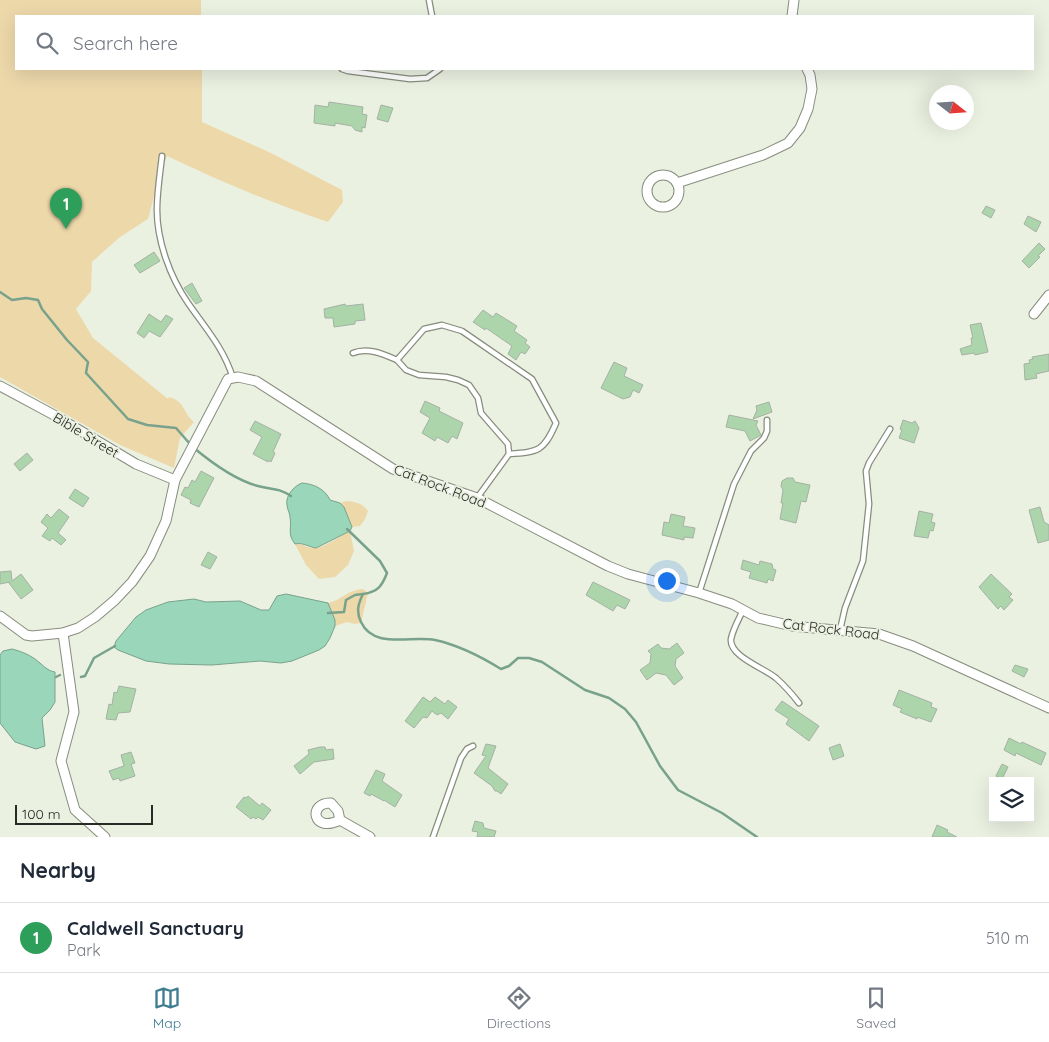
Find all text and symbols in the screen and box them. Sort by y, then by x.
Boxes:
search box [15,15,1034,70]
icon: search [33,29,61,57]
text: Search here [73,31,178,55]
north arrow [929,85,974,130]
pin: 1 [50,188,82,229]
street label: Bible Street [50,408,122,462]
street label: Cat Rock Road [391,460,489,512]
your location [654,568,680,594]
street label: Cat Rock Road [782,614,880,644]
map controls [989,777,1034,822]
button: layers [989,777,1034,822]
scale bar [15,802,152,825]
text: 100 m [22,805,60,823]
text: Nearby [20,857,96,883]
text: Caldwell Sanctuary [67,916,244,940]
text: 1 [33,928,39,948]
text: 510 m [986,928,1029,948]
text: Park [67,940,101,960]
tab: Map [153,984,181,1032]
tab: Directions [487,984,551,1032]
tab: Saved [856,984,896,1032]

